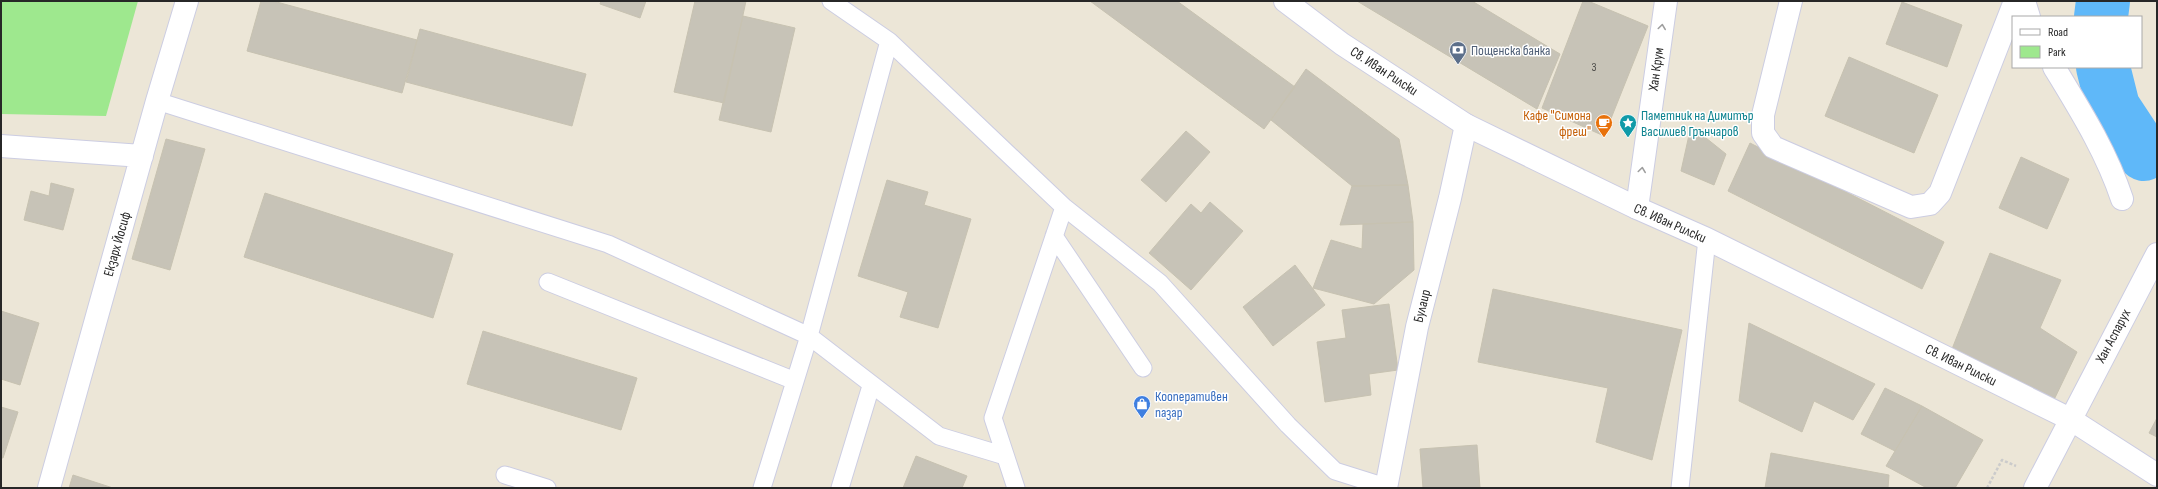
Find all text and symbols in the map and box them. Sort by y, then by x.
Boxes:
legend [2012,16,2142,68]
one-way arrow [1657,24,1666,30]
text: Road [2048,25,2068,40]
bank icon: Пощенска банка [1448,40,1468,65]
place label: Пощенска банка [1471,42,1550,59]
street label: Св. Иван Рилски [1347,43,1421,99]
text: Park [2048,45,2066,60]
street label: Хан Крум [1644,46,1667,93]
house number: 3 [1591,60,1597,75]
place label: Кафе "Симона фреш" [1523,107,1591,140]
place label: Паметник на Димитър Василиев Грънчаров [1641,107,1754,140]
cafe icon: Кафе "Симона фреш" [1594,113,1614,138]
place icon: Паметник на Димитър Василиев Грънчаров [1618,113,1638,138]
one-way arrow [1637,166,1646,173]
street label: Св. Иван Рилски [1631,200,1709,247]
street label: Екзарх Йосиф [100,210,134,278]
street label: Булаир [1410,288,1434,324]
street label: Хан Аспарух [2091,305,2135,367]
street label: Св. Иван Рилски [1923,340,2000,390]
place label: Кооперативен пазар [1155,388,1228,421]
shop icon: Кооперативен пазар [1132,394,1152,419]

